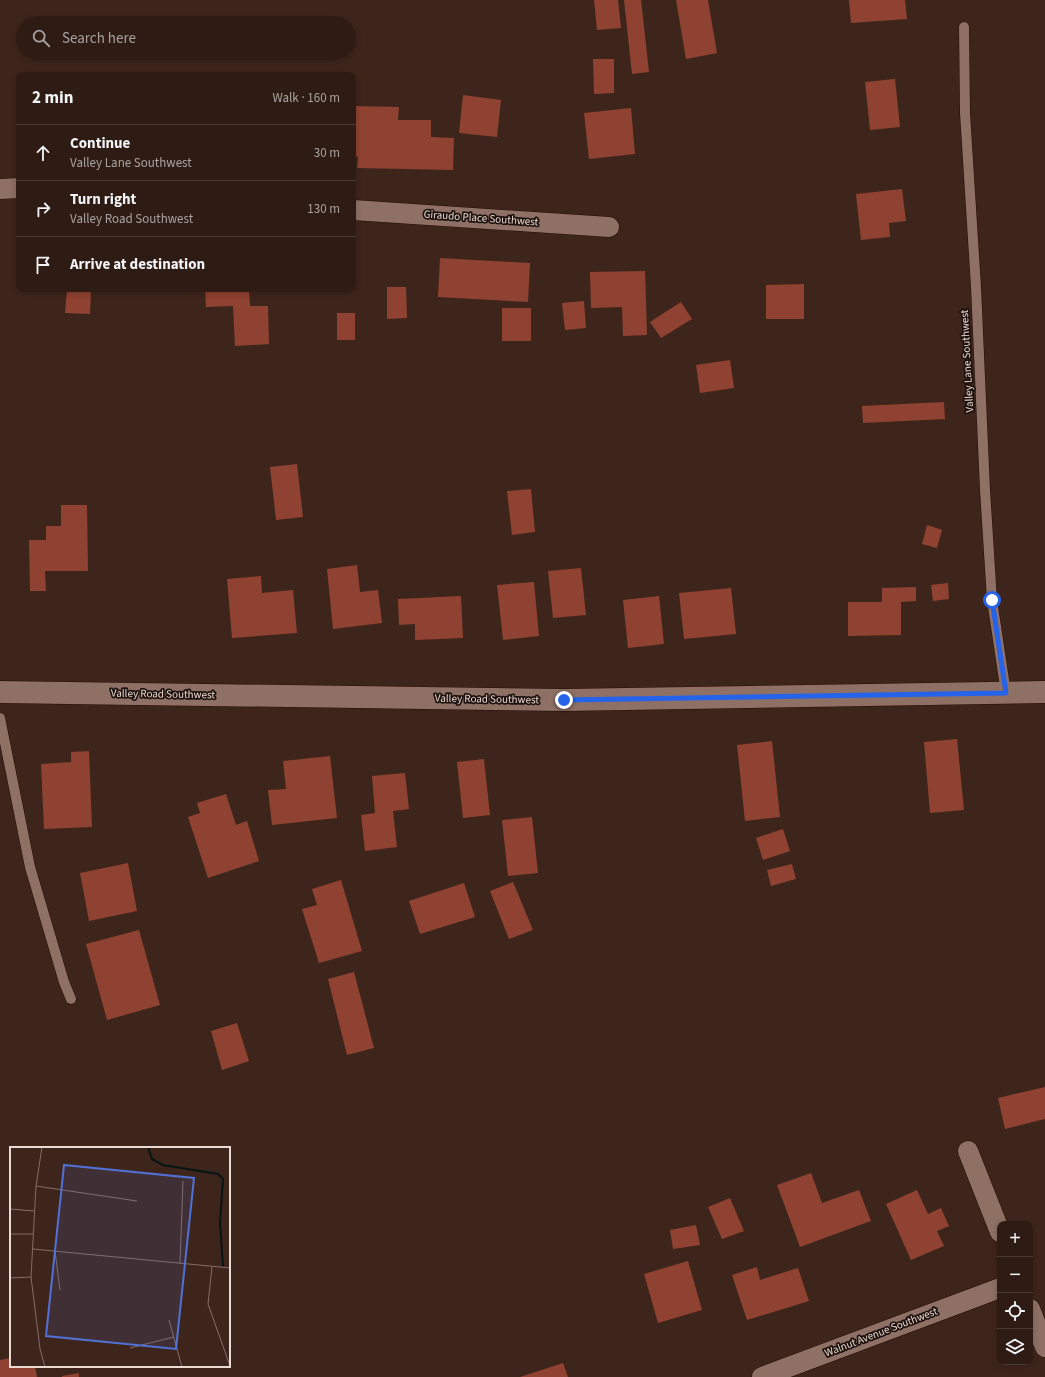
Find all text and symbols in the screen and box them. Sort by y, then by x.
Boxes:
search box [16,16,356,60]
icon: search [30,27,52,49]
text: Search here [62,28,136,49]
text: 2 min [32,86,73,110]
text: Walk · 160 m [272,89,340,107]
text: Continue [70,133,130,154]
icon: ahead [32,142,54,164]
text: 30 m [314,144,340,162]
text: Valley Lane Southwest [70,154,192,172]
text: Turn right [70,189,136,210]
icon: right [32,198,54,220]
text: 130 m [307,200,340,218]
street label: Giraudo Place Southwest [423,207,539,230]
text: Valley Road Southwest [70,210,193,228]
icon: arrive [32,254,54,276]
text: Arrive at destination [70,254,205,275]
street label: Valley Lane Southwest [957,309,977,413]
route start [983,591,1001,609]
street label: Valley Road Southwest [111,686,215,702]
street label: Valley Road Southwest [435,691,539,707]
route end [555,691,573,709]
inset map [10,1147,230,1367]
map controls [997,1221,1033,1365]
button: + [997,1221,1033,1257]
button: − [997,1257,1033,1293]
button: locate [997,1293,1033,1329]
street label: Walnut Avenue Southwest [822,1303,940,1360]
button: layers [997,1329,1033,1365]

